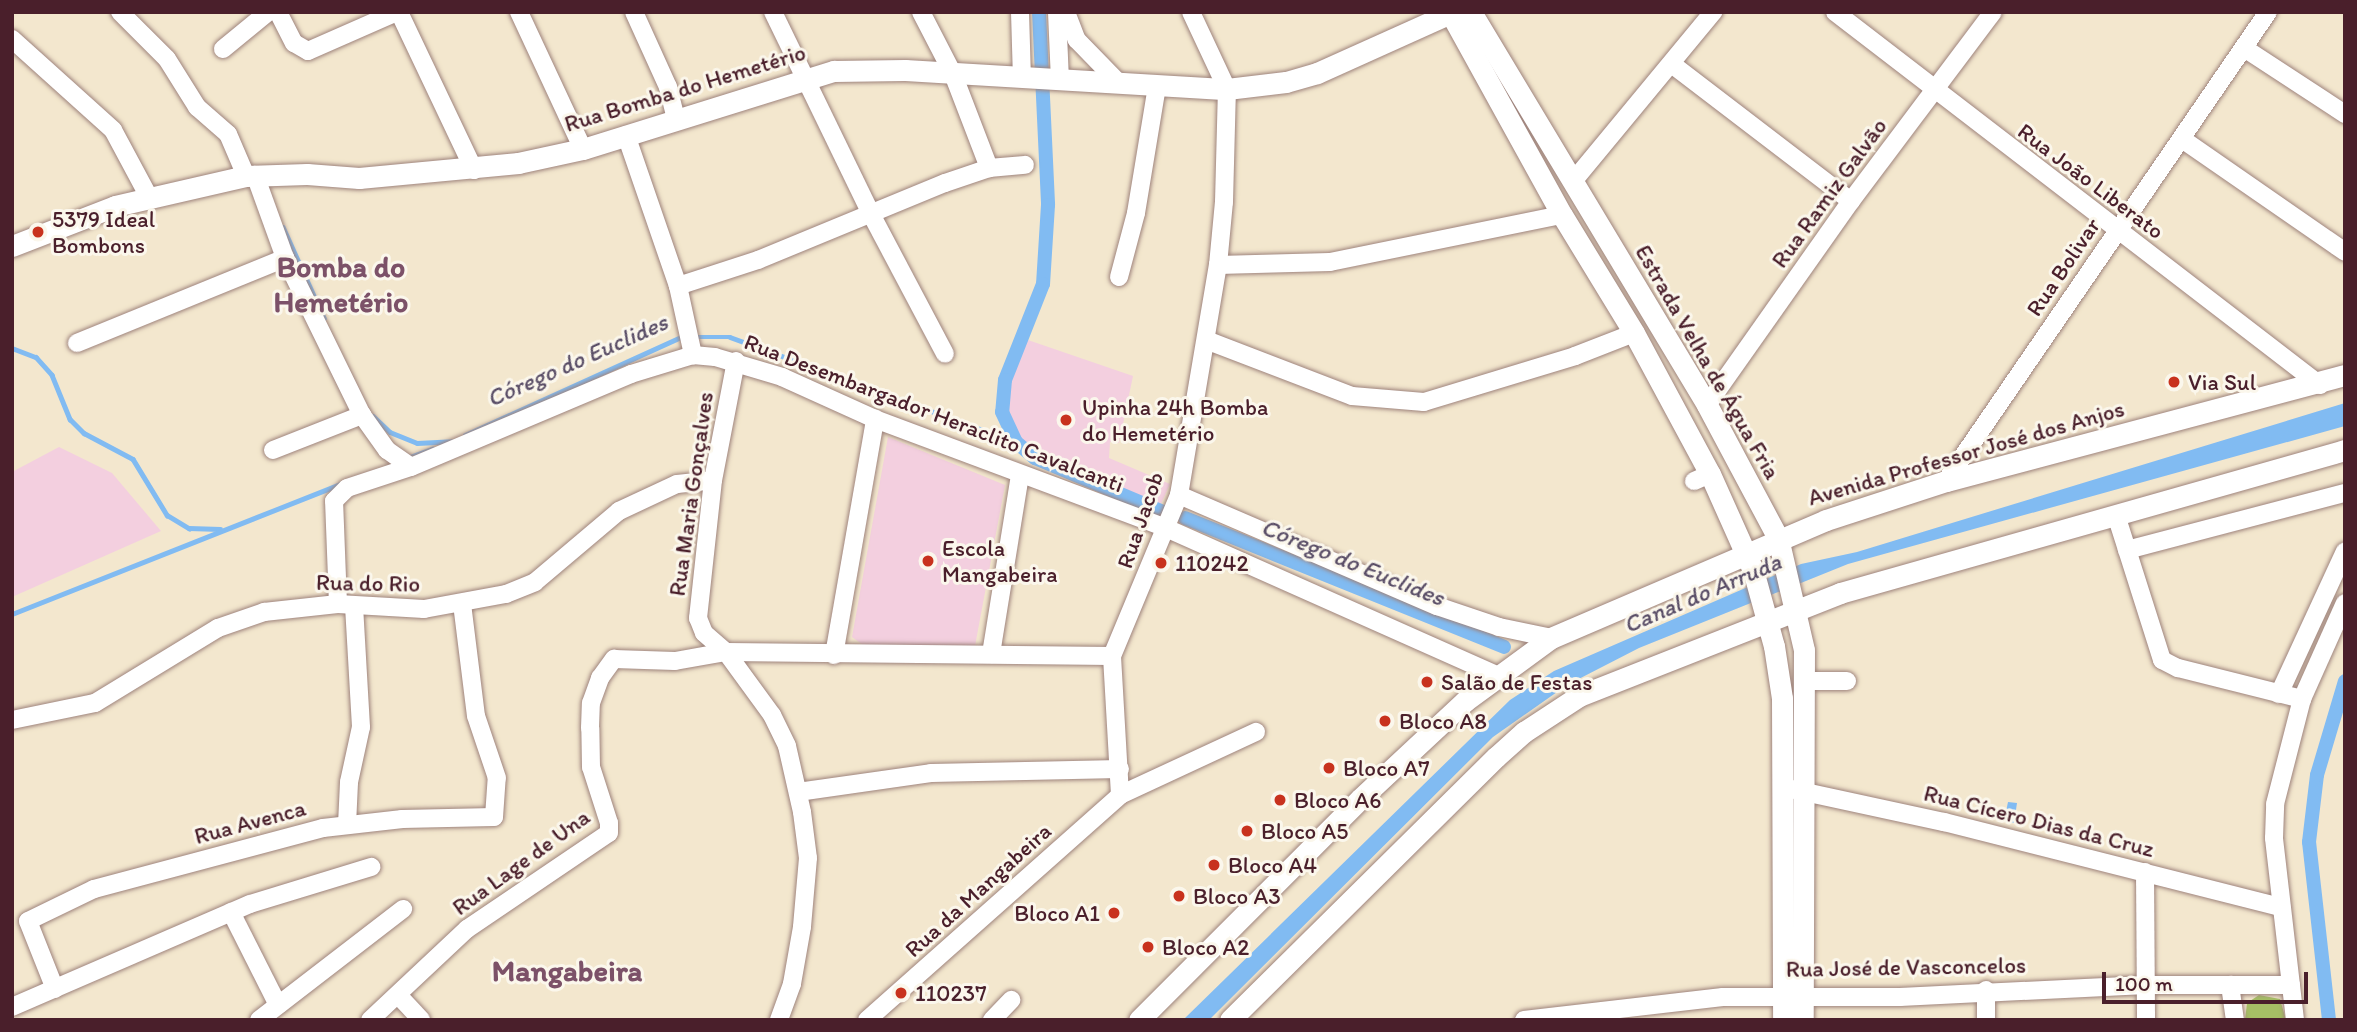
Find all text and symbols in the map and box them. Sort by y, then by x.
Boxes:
street label: Rua Bomba do Hemetério [561,38,809,138]
street label: Rua Ramiz Galvão [1765,113,1893,273]
street label: Rua João Liberato [2012,117,2170,245]
place label: 5379 Ideal Bombons [52,205,155,259]
street label: Rua Bolivar [2020,212,2106,322]
marker: 5379 Ideal Bombons [30,224,46,240]
street label: Estrada Velha de Água Fria [1630,241,1786,483]
district label: Bomba do Hemetério [274,249,408,320]
water label: Córego do Euclides [482,307,672,413]
street label: Rua Desembargador Heraclito Cavalcanti [740,327,1128,499]
place label: Via Sul [2188,368,2256,396]
marker: Via Sul [2166,374,2182,390]
street label: Rua Maria Gonçalves [663,390,719,598]
place label: Upinha 24h Bomba do Hemetério [1082,393,1269,447]
street label: Avenida Professor José dos Anjos [1805,395,2127,511]
marker: Upinha 24h Bomba do Hemetério [1056,410,1076,430]
street label: Rua Jacob [1111,468,1169,572]
water label: Córego do Euclides [1257,512,1449,612]
place label: Escola Mangabeira [942,534,1058,588]
water label: Canal do Arruda [1619,547,1785,639]
place label: 110242 [1175,549,1249,577]
marker: Escola Mangabeira [920,553,936,569]
marker: 110242 [1153,555,1169,571]
street label: Rua do Rio [316,568,420,598]
place label: Salão de Festas [1441,668,1593,696]
marker: Salão de Festas [1419,674,1435,690]
place label: Bloco A8 [1399,707,1487,735]
marker: Bloco A8 [1377,713,1393,729]
place label: Bloco A7 [1343,754,1430,782]
marker: Bloco A7 [1321,760,1337,776]
street label: Rua Cícero Dias da Cruz [1921,779,2157,863]
place label: Bloco A6 [1294,786,1381,814]
marker: Bloco A6 [1272,792,1288,808]
street label: Rua Avenca [192,794,308,850]
street label: Rua Lage de Una [447,803,595,921]
street label: Rua da Mangabeira [899,817,1057,963]
place label: Bloco A5 [1261,817,1348,845]
marker: Bloco A5 [1239,823,1255,839]
place label: Bloco A4 [1228,851,1317,879]
marker: Bloco A4 [1206,857,1222,873]
place label: Bloco A3 [1193,882,1281,910]
marker: Bloco A3 [1171,888,1187,904]
place label: Bloco A1 [1014,899,1100,927]
marker: Bloco A1 [1106,905,1122,921]
place label: Bloco A2 [1162,933,1249,961]
marker: Bloco A2 [1140,939,1156,955]
street label: Rua José de Vasconcelos [1785,951,2027,983]
district label: Mangabeira [492,953,642,989]
scale bar [2105,958,2312,1002]
text: 100 m [2115,971,2173,996]
place label: 110237 [915,979,987,1007]
marker: 110237 [893,985,909,1001]

